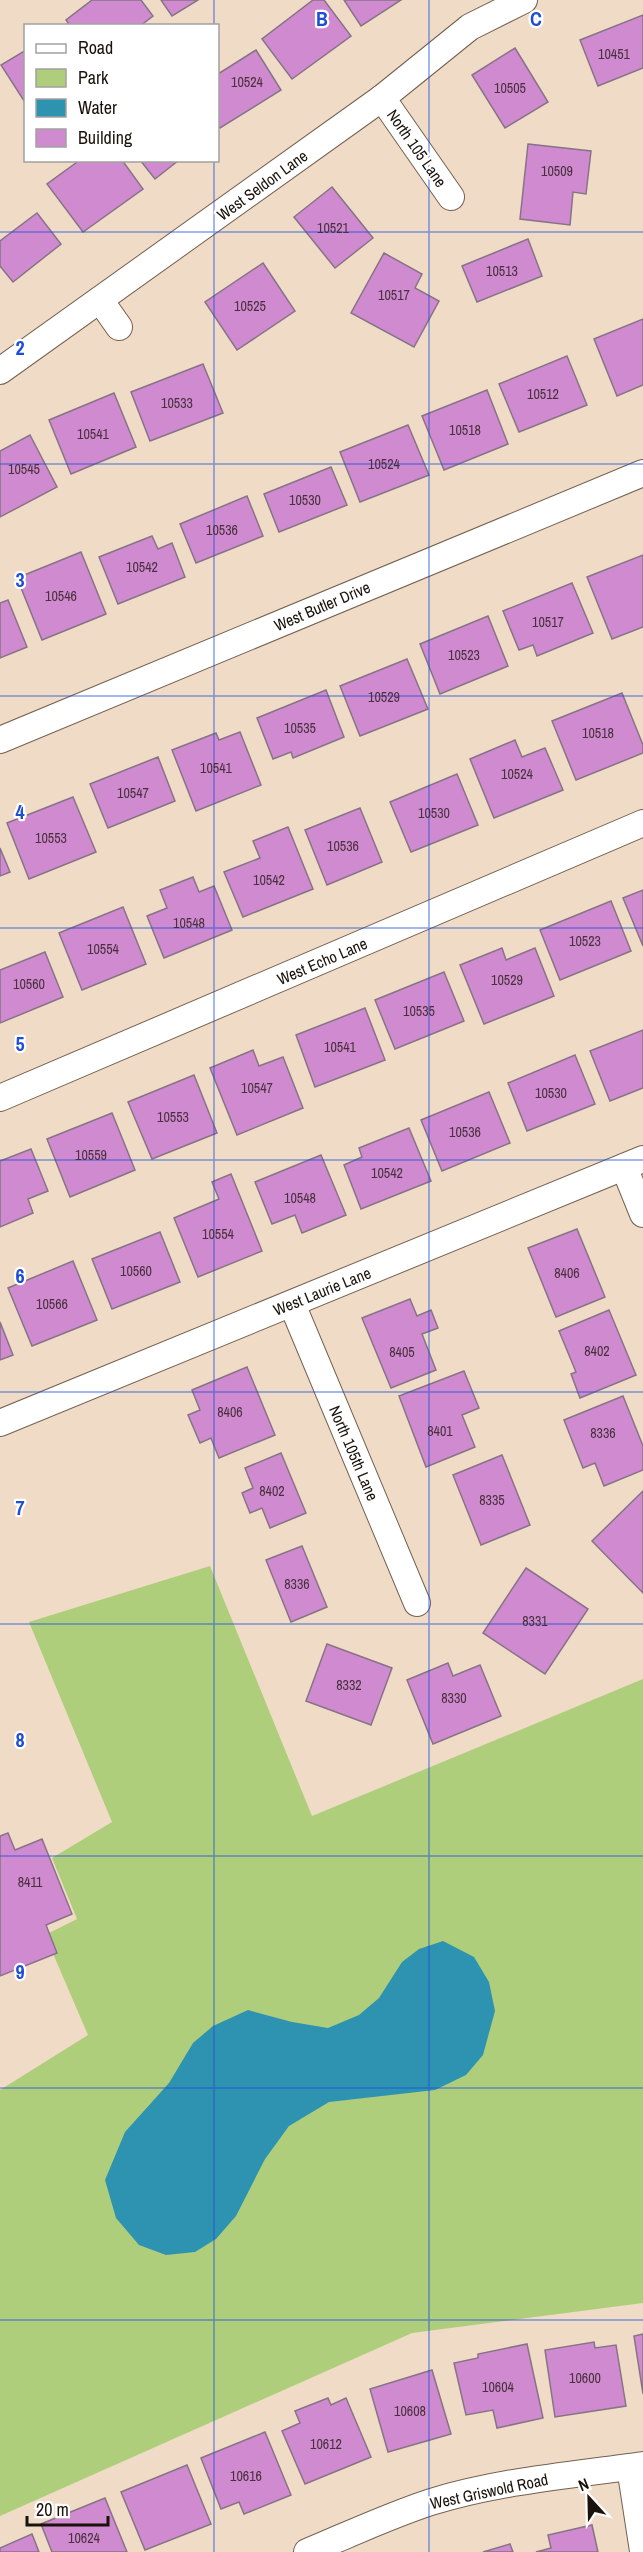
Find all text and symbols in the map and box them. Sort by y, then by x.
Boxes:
text: B [316,5,328,32]
text: C [530,5,542,32]
legend [24,24,219,162]
text: Road [78,35,113,60]
house number: 10451 [598,45,631,63]
text: Park [78,65,109,90]
house number: 10524 [231,73,264,91]
house number: 10505 [494,79,526,97]
text: Water [78,95,117,120]
street label: North 105 Lane [382,105,452,191]
text: Building [78,125,133,150]
street label: West Seldon Lane [212,145,312,225]
house number: 10509 [541,162,573,180]
house number: 10521 [317,219,350,237]
house number: 10513 [486,262,518,280]
house number: 10517 [378,286,410,304]
house number: 10525 [234,297,266,315]
text: 2 [15,334,25,361]
house number: 10512 [527,385,559,403]
house number: 10533 [161,394,193,412]
house number: 10518 [449,421,481,439]
house number: 10541 [77,425,110,443]
house number: 10524 [368,455,401,473]
house number: 10545 [8,460,40,478]
house number: 10530 [289,491,321,509]
house number: 10536 [206,521,238,539]
house number: 10542 [126,558,158,576]
text: 3 [15,566,25,593]
street label: West Butler Drive [270,576,374,636]
house number: 10546 [45,587,77,605]
house number: 10517 [532,613,564,631]
house number: 10523 [448,646,480,664]
house number: 10529 [368,688,400,706]
house number: 10535 [284,719,316,737]
house number: 10518 [582,724,614,742]
house number: 10541 [200,759,233,777]
house number: 10524 [501,765,534,783]
house number: 10547 [117,784,149,802]
text: 4 [15,798,25,825]
house number: 10530 [418,804,450,822]
house number: 10553 [35,829,67,847]
house number: 10536 [327,837,359,855]
house number: 10542 [253,871,285,889]
house number: 10548 [173,914,205,932]
street label: West Echo Lane [273,932,371,990]
house number: 10523 [569,932,601,950]
house number: 10554 [87,940,120,958]
house number: 10529 [491,971,523,989]
house number: 10560 [13,975,45,993]
house number: 10535 [403,1002,435,1020]
text: 5 [15,1030,25,1057]
house number: 10541 [324,1038,357,1056]
house number: 10547 [241,1079,273,1097]
house number: 10530 [535,1084,567,1102]
house number: 10553 [157,1108,189,1126]
house number: 10536 [449,1123,481,1141]
house number: 10559 [75,1146,107,1164]
house number: 10542 [371,1164,403,1182]
house number: 10548 [284,1189,316,1207]
house number: 10554 [202,1225,235,1243]
street label: West Laurie Lane [270,1261,374,1321]
text: 6 [15,1262,25,1289]
house number: 10560 [120,1262,152,1280]
house number: 8406 [554,1264,580,1282]
house number: 10566 [36,1295,68,1313]
house number: 8402 [584,1342,610,1360]
house number: 8405 [389,1343,415,1361]
street label: North 105th Lane [324,1402,384,1504]
house number: 8406 [217,1403,243,1421]
house number: 8401 [427,1422,453,1440]
house number: 8336 [590,1424,616,1442]
house number: 8402 [259,1482,285,1500]
house number: 8335 [479,1491,505,1509]
text: 7 [15,1494,25,1521]
house number: 8336 [284,1575,310,1593]
house number: 8331 [522,1612,548,1630]
house number: 8332 [336,1676,362,1694]
house number: 8330 [441,1689,467,1707]
text: 8 [15,1726,25,1753]
house number: 8411 [18,1873,43,1891]
text: 9 [15,1958,25,1985]
house number: 10600 [569,2369,601,2387]
house number: 10604 [482,2378,515,2396]
house number: 10608 [394,2402,426,2420]
house number: 10612 [310,2435,342,2453]
house number: 10616 [230,2467,262,2485]
street label: West Griswold Road [428,2468,550,2514]
north arrow [559,2468,619,2528]
text: N [575,2472,592,2496]
scale bar [27,2489,108,2527]
text: 20 m [36,2497,69,2522]
house number: 10624 [68,2529,101,2547]

